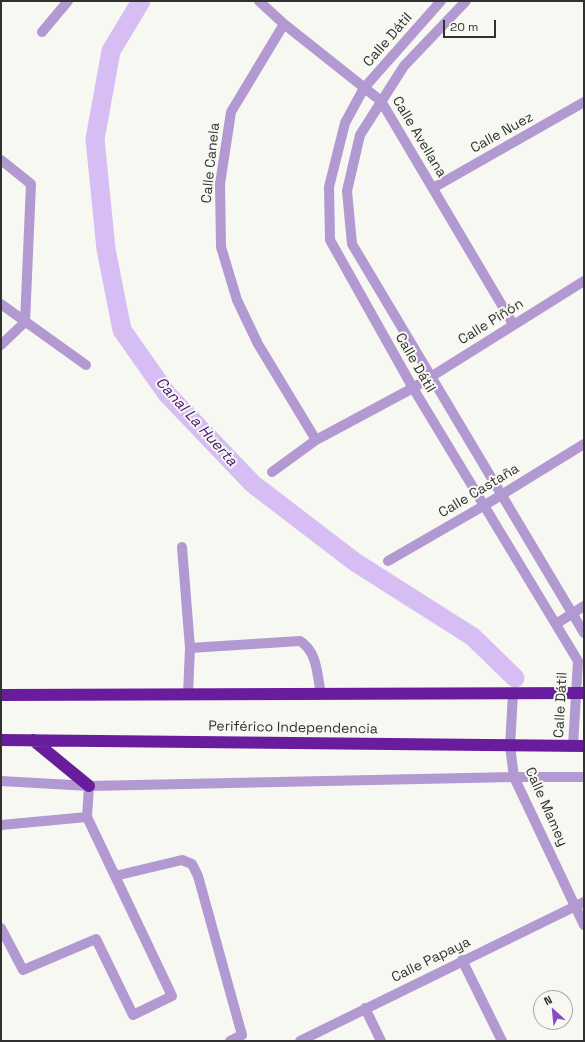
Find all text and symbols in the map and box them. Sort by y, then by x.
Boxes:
street label: Calle Dátil [360,10,416,70]
scale bar [445,12,498,38]
text: 20 m [450,19,478,35]
street label: Calle Avellana [388,93,450,181]
street label: Calle Nuez [468,109,536,157]
street label: Calle Canela [198,122,224,204]
street label: Calle Piñón [455,295,527,349]
street label: Calle Dátil [391,330,439,396]
water label: Canal La Huerta [151,374,241,470]
street label: Calle Castaña [436,460,522,522]
street label: Calle Dátil [551,672,571,738]
street label: Periférico Independencia [208,718,378,738]
street label: Calle Mamey [521,765,571,849]
street label: Calle Papaya [389,934,473,986]
north arrow [533,990,573,1030]
text: N [542,992,554,1008]

